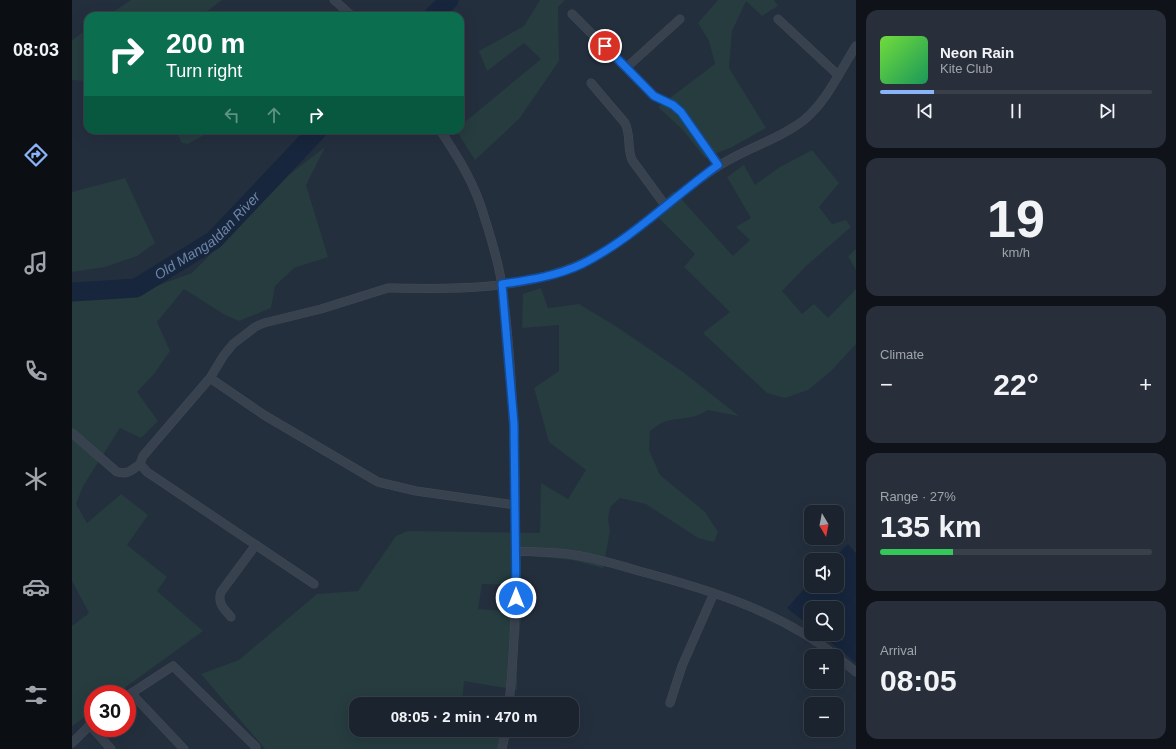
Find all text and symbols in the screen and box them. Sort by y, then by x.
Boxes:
icon: right [100,28,152,80]
text: 200 m [166,28,245,59]
pin [588,29,622,63]
icon: arrive [594,35,616,57]
text: 08:03 [13,40,59,60]
text: Neon Rain [940,44,1014,61]
text: Turn right [166,61,242,81]
text: Kite Club [940,61,993,76]
icon: previous [914,100,936,122]
icon: pause [1005,100,1027,122]
icon: next [1096,100,1118,122]
icon: left [221,104,243,126]
icon: ahead [263,104,285,126]
icon: right [305,104,327,126]
icon: directions [22,141,50,169]
water label: Old Mangaldan River [151,188,264,283]
text: 19 [987,190,1045,248]
text: km/h [1002,245,1030,260]
icon: music [22,249,50,277]
text: Climate [880,347,924,362]
icon: phone [22,357,50,385]
text: 22° [993,368,1039,401]
text: − [880,372,893,397]
text: + [1139,372,1152,397]
icon: climate [22,465,50,493]
text: Range · 27% [880,489,956,504]
north arrow [804,505,844,545]
map controls [804,505,844,737]
text: 135 km [880,510,982,543]
button: sound [804,553,844,593]
icon: car [22,573,50,601]
position arrow [495,577,537,619]
button: search [804,601,844,641]
text: Arrival [880,643,917,658]
button: + [804,649,844,689]
text: 08:05 [880,664,957,697]
icon: filters [22,681,50,709]
speed limit sign: 30 [84,685,136,737]
button: − [804,697,844,737]
text: 08:05 · 2 min · 470 m [391,708,537,725]

